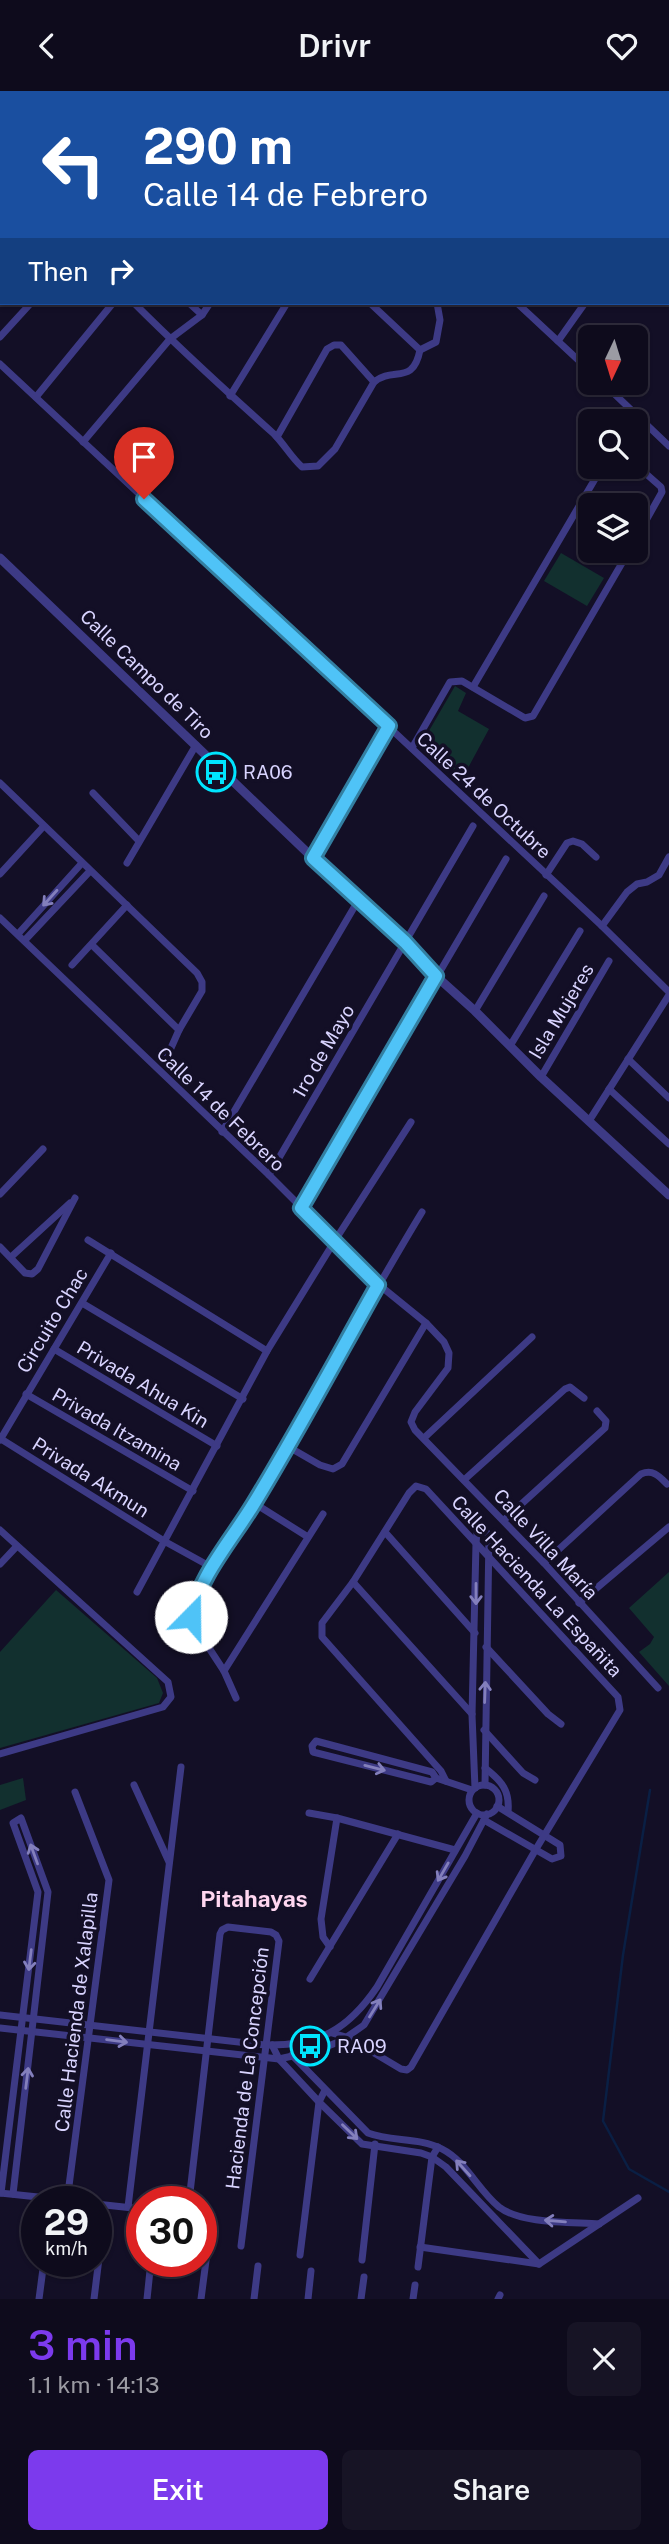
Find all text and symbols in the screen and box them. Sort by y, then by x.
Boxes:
icon: back [28,27,66,65]
text: Drivr [298,27,371,64]
icon: heart [603,27,641,65]
text: 290 m [143,117,293,175]
icon: left [28,119,119,210]
text: Calle 14 de Febrero [143,176,428,213]
icon: right [102,252,140,290]
text: Then [28,256,88,287]
north arrow [578,325,648,395]
map controls [578,325,648,563]
button: search [578,409,648,479]
pin [114,427,174,499]
icon: arrive [125,438,163,476]
button: layers [578,493,648,563]
street label: Calle Campo de Tiro [76,605,218,743]
street label: Calle 24 de Octubre [412,727,556,863]
bus stop icon: RA06 [195,751,237,793]
place label: RA06 [243,761,293,783]
one-way arrow [42,889,58,907]
street label: Isla Mujeres [524,959,598,1063]
street label: 1ro de Mayo [287,1000,359,1102]
street label: Calle 14 de Febrero [152,1042,290,1176]
street label: Circuito Chac [12,1264,92,1376]
street label: Privada Ahua Kin [73,1336,213,1432]
street label: Privada Itzamina [48,1383,186,1475]
street label: Privada Akmun [29,1432,153,1522]
street label: Calle Villa María [489,1484,603,1604]
street label: Calle Hacienda La Españita [447,1491,627,1681]
position arrow [154,1580,228,1654]
one-way arrow [469,1582,483,1605]
one-way arrow [478,1681,492,1704]
one-way arrow [363,1762,386,1775]
one-way arrow [27,1843,39,1865]
one-way arrow [435,1861,449,1881]
district label: Pitahayas [200,1885,308,1912]
street label: Calle Hacienda de Xalapilla [50,1891,102,2133]
street label: Hacienda de La Concepción [221,1946,273,2190]
one-way arrow [23,1948,36,1971]
one-way arrow [368,1999,382,2019]
bus stop icon: RA09 [289,2025,331,2067]
one-way arrow [105,2035,127,2048]
place label: RA09 [337,2035,387,2057]
one-way arrow [21,2067,34,2090]
one-way arrow [341,2124,358,2141]
one-way arrow [455,2159,471,2177]
speed limit sign: 30 [126,2186,217,2277]
text: 29 [44,2202,89,2243]
one-way arrow [544,2214,567,2227]
text: km/h [45,2238,88,2259]
text: 3 min [28,2320,138,2369]
button: close [567,2322,641,2396]
text: 1.1 km · 14:13 [28,2371,159,2398]
button: Exit [28,2450,328,2530]
button: Share [342,2450,641,2530]

